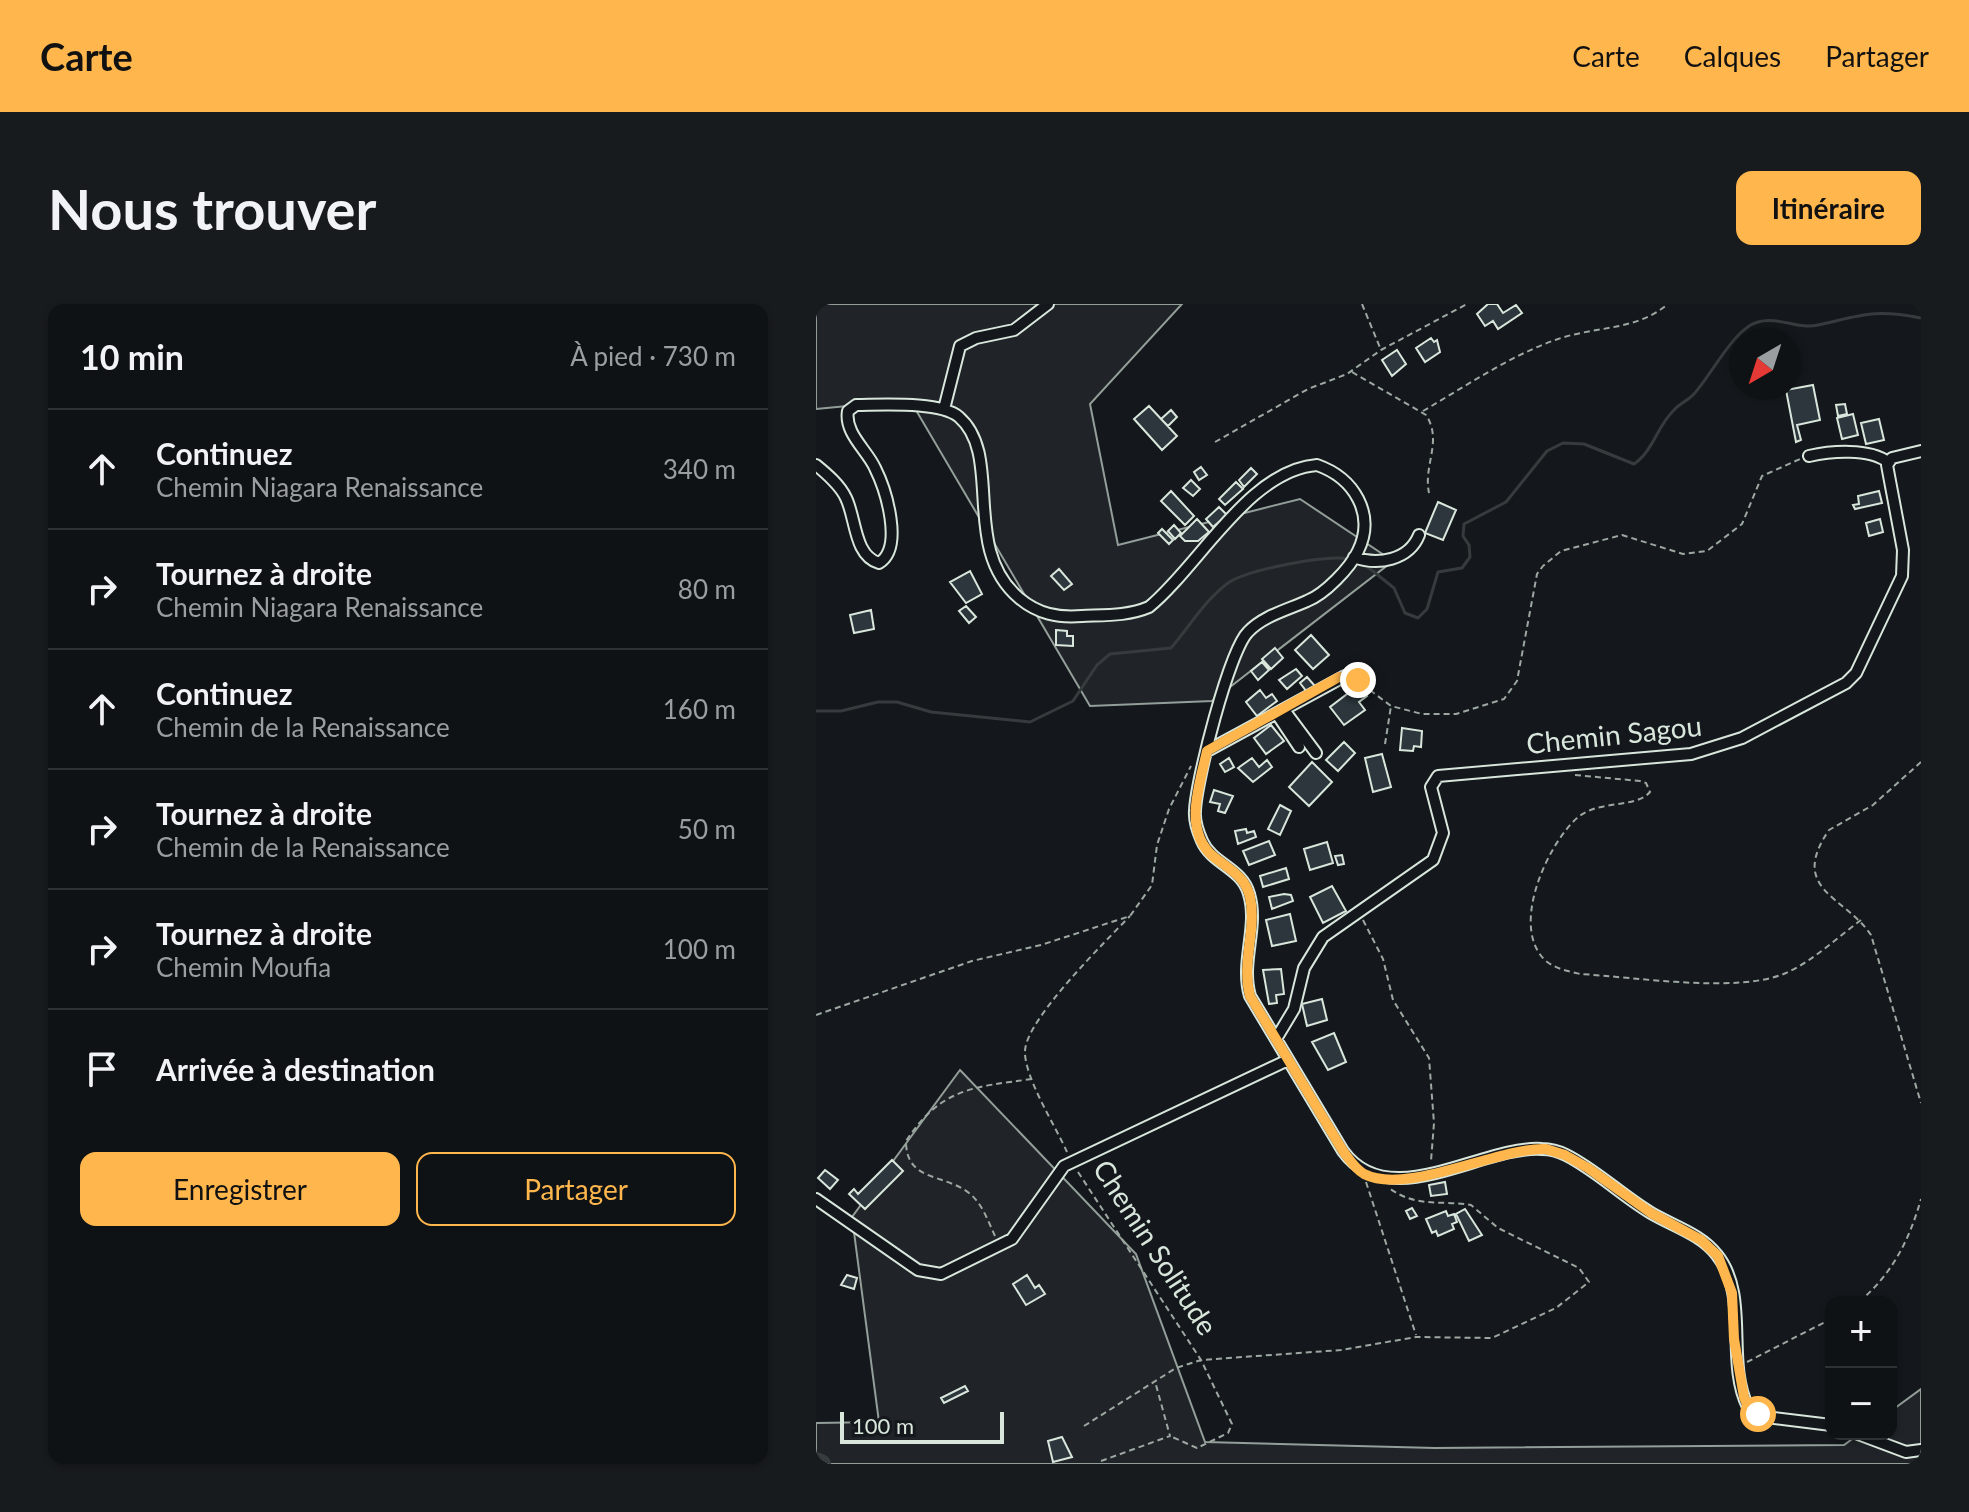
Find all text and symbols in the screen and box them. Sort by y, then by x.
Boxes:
text: Carte [40,33,133,79]
text: Carte [1572,39,1640,73]
text: Calques [1684,39,1781,73]
text: Partager [1825,39,1929,73]
button: Itinéraire [1736,171,1921,245]
text: Nous trouver [48,175,376,242]
north arrow [1729,328,1801,400]
text: 10 min [80,336,184,377]
text: À pied · 730 m [570,340,736,372]
text: Continuez [156,435,292,471]
icon: ahead [80,447,124,491]
text: 340 m [663,453,736,485]
text: Chemin Niagara Renaissance [156,471,483,503]
text: Tournez à droite [156,555,372,591]
icon: right [80,567,124,611]
text: 80 m [678,573,736,605]
text: Chemin Niagara Renaissance [156,591,483,623]
route end [1340,662,1376,698]
text: Continuez [156,675,292,711]
icon: ahead [80,687,124,731]
text: 160 m [663,693,736,725]
street label: Chemin Sagou [1525,708,1703,760]
text: Chemin de la Renaissance [156,711,450,743]
text: Tournez à droite [156,795,372,831]
icon: right [80,807,124,851]
text: 50 m [678,813,736,845]
text: Chemin de la Renaissance [156,831,450,863]
text: Tournez à droite [156,915,372,951]
icon: right [80,927,124,971]
text: 100 m [663,933,736,965]
text: Chemin Moufia [156,951,331,983]
icon: arrive [80,1047,124,1091]
text: Arrivée à destination [156,1051,435,1087]
button: Enregistrer [80,1152,400,1226]
button: Partager [416,1152,736,1226]
street label: Chemin Solitude [1087,1153,1225,1341]
map controls [1825,1296,1897,1440]
button: + [1825,1296,1897,1368]
button: − [1825,1368,1897,1440]
route start [1740,1396,1776,1432]
scale bar [840,1408,1004,1444]
text: 100 m [852,1412,914,1439]

